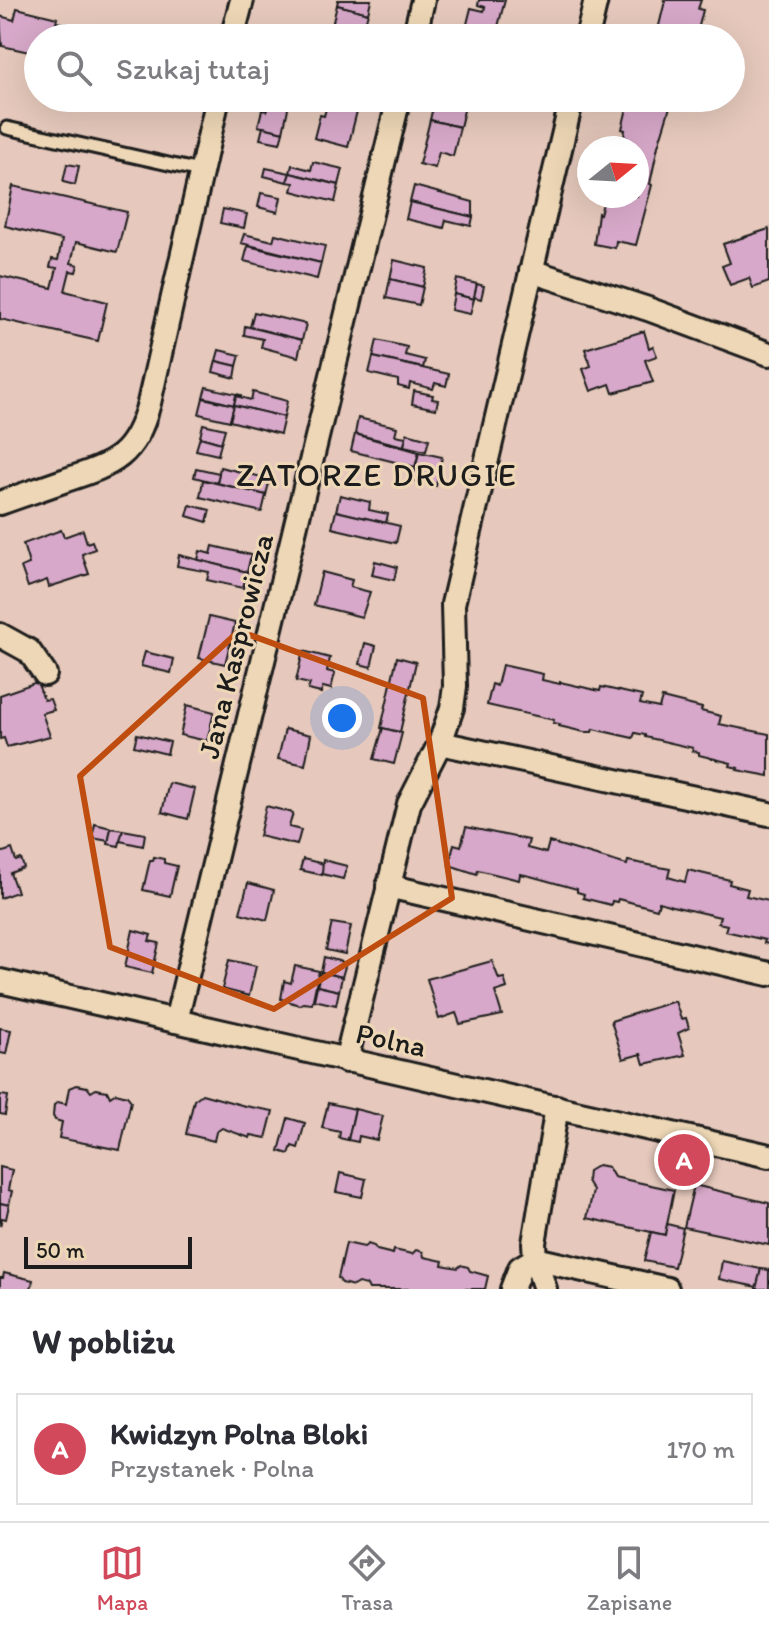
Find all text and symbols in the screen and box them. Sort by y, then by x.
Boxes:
search box [24,24,745,112]
icon: search [52,46,96,90]
text: Szukaj tutaj [116,50,270,87]
north arrow [577,136,649,208]
district label: ZATORZE DRUGIE [236,456,518,494]
street label: Jana Kasprowicza [190,529,281,762]
your location [322,698,362,738]
street label: Polna [353,1014,430,1065]
pin: A [658,1130,710,1190]
scale bar [24,1233,192,1269]
text: 50 m [36,1237,85,1264]
text: W pobliżu [32,1321,175,1362]
text: Kwidzyn Polna Bloki [110,1415,368,1452]
text: A [52,1433,68,1465]
text: 170 m [666,1433,735,1465]
text: Przystanek · Polna [110,1452,314,1484]
tab: Mapa [97,1541,148,1616]
tab: Trasa [342,1541,393,1616]
tab: Zapisane [587,1541,672,1616]

